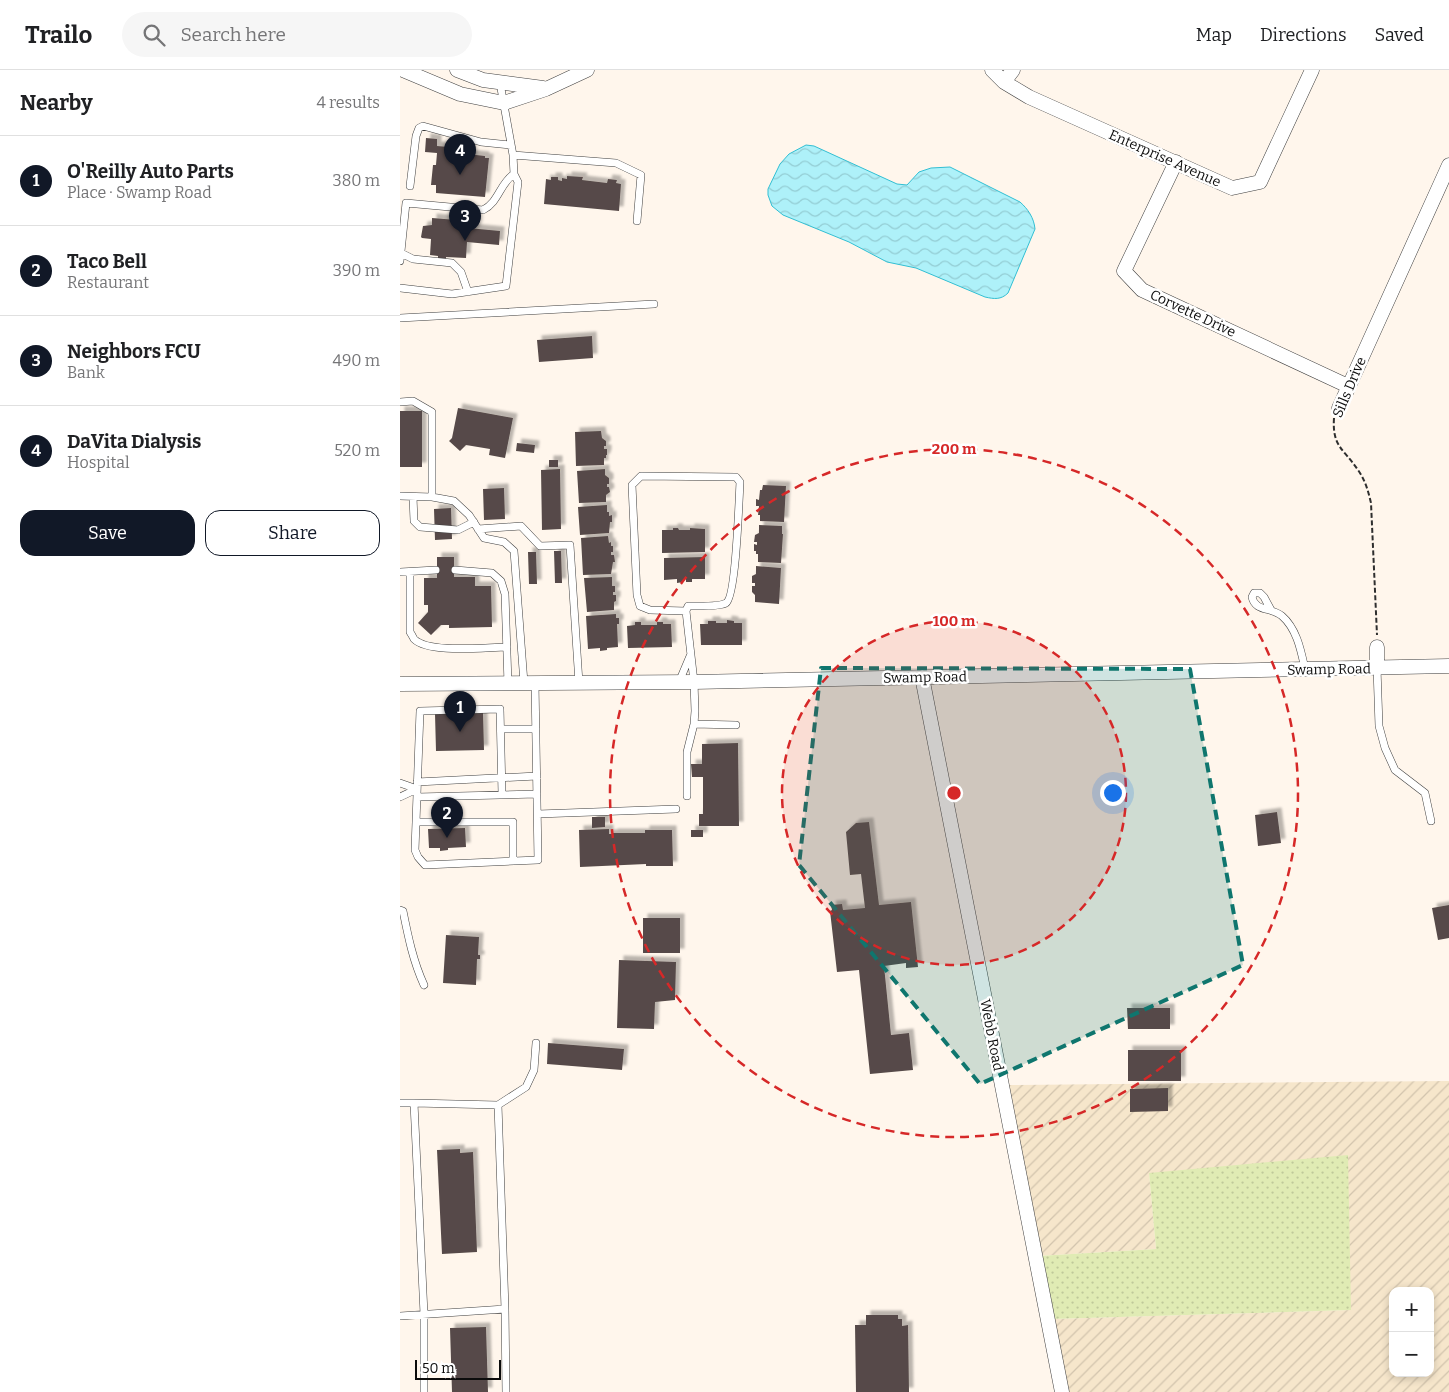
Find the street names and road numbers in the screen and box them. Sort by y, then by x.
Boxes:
street label: Enterprise Avenue [1106,126,1223,191]
street label: Corvette Drive [1147,286,1238,341]
street label: Sills Drive [1329,354,1370,420]
street label: Swamp Road [1287,660,1371,679]
street label: Swamp Road [883,668,967,687]
street label: Webb Road [976,998,1007,1073]

